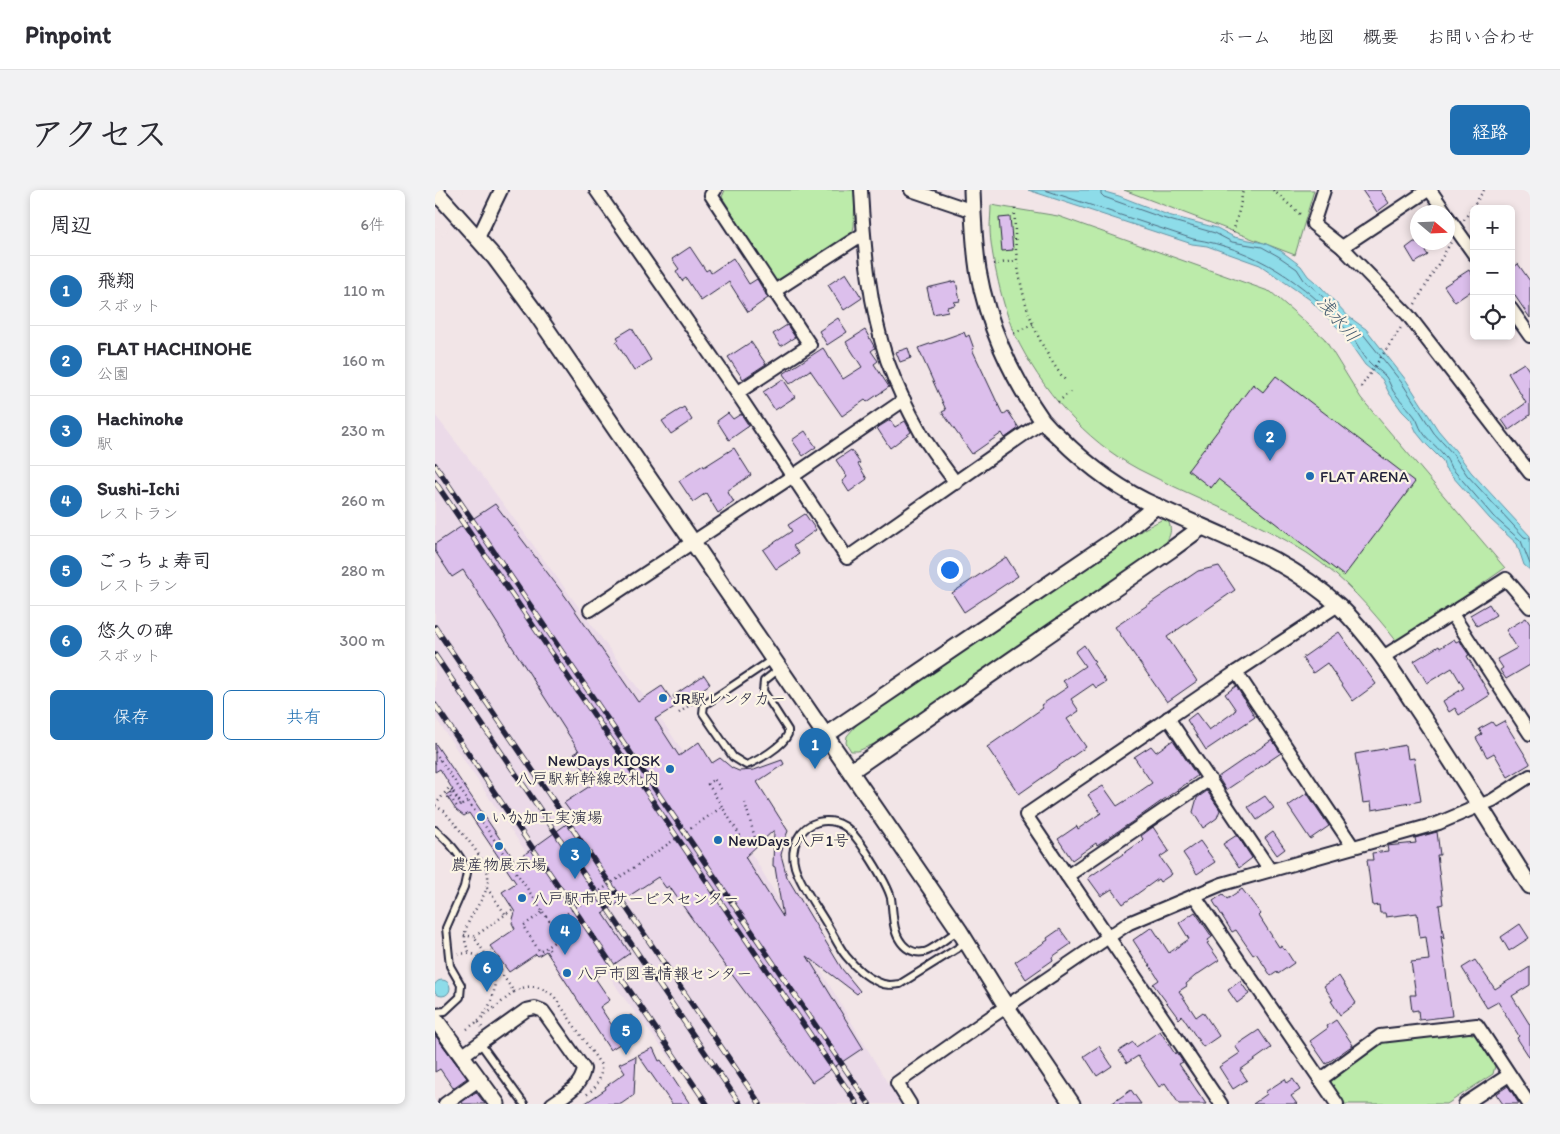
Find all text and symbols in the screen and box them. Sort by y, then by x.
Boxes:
text: Pinpoint [25,20,111,49]
text: ホーム [1218,26,1271,48]
text: 地図 [1299,26,1335,48]
text: 概要 [1363,26,1399,48]
text: お問い合わせ [1427,26,1535,48]
button: 経路 [1450,105,1530,155]
text: アクセス [30,113,168,155]
north arrow [1410,205,1455,250]
map controls [1470,205,1515,340]
button: + [1470,205,1515,250]
text: 周辺 [50,212,92,237]
text: 6件 [361,215,385,234]
button: − [1470,250,1515,295]
text: 飛翔 [97,269,135,292]
text: 1 [62,281,70,300]
text: 110 m [343,281,385,300]
water label: 浅水川 [1312,291,1364,347]
button: locate [1470,295,1515,340]
text: スポット [97,296,161,315]
text: FLAT HACHINOHE [97,337,252,360]
text: 2 [62,351,70,370]
text: 160 m [342,351,385,370]
text: 公園 [97,364,129,383]
text: Hachinohe [97,407,183,430]
pin: 2 [1254,420,1286,461]
text: 3 [62,421,70,440]
text: 230 m [341,421,385,440]
text: 駅 [97,434,113,453]
place label: FLAT ARENA [1320,467,1409,486]
marker: FLAT ARENA [1304,470,1316,482]
text: Sushi-Ichi [97,477,180,500]
text: 4 [61,491,71,510]
text: 260 m [341,491,385,510]
text: レストラン [97,504,178,523]
text: ごっちょ寿司 [97,549,211,572]
your location [937,557,963,583]
text: 5 [62,561,70,580]
text: 280 m [341,561,385,580]
text: レストラン [97,576,178,595]
text: 悠久の碑 [97,619,173,642]
text: 6 [62,631,70,650]
text: 300 m [340,631,385,650]
text: スポット [97,646,161,665]
place label: JR駅レンタカー [673,689,786,708]
button: 保存 [50,690,213,740]
button: 共有 [223,690,385,740]
marker: JR駅レンタカー [657,692,669,704]
pin: 1 [799,728,831,769]
place label: NewDays KIOSK 八戸駅新幹線改札内 [516,751,660,788]
marker: NewDays KIOSK 八戸駅新幹線改札内 [664,763,676,775]
place label: いか加工実演場 [491,808,603,827]
marker: いか加工実演場 [475,811,487,823]
place label: NewDays 八戸1号 [728,831,849,850]
marker: NewDays 八戸1号 [712,834,724,846]
pin: 3 [559,838,591,879]
marker: 農産物展示場 [493,840,505,852]
place label: 農産物展示場 [451,855,547,874]
place label: 八戸駅市民サービスセンター [532,889,739,908]
marker: 八戸駅市民サービスセンター [516,892,528,904]
pin: 4 [549,914,581,955]
pin: 6 [471,951,503,992]
place label: 八戸市図書情報センター [577,964,752,983]
marker: 八戸市図書情報センター [561,967,573,979]
pin: 5 [610,1014,642,1055]

